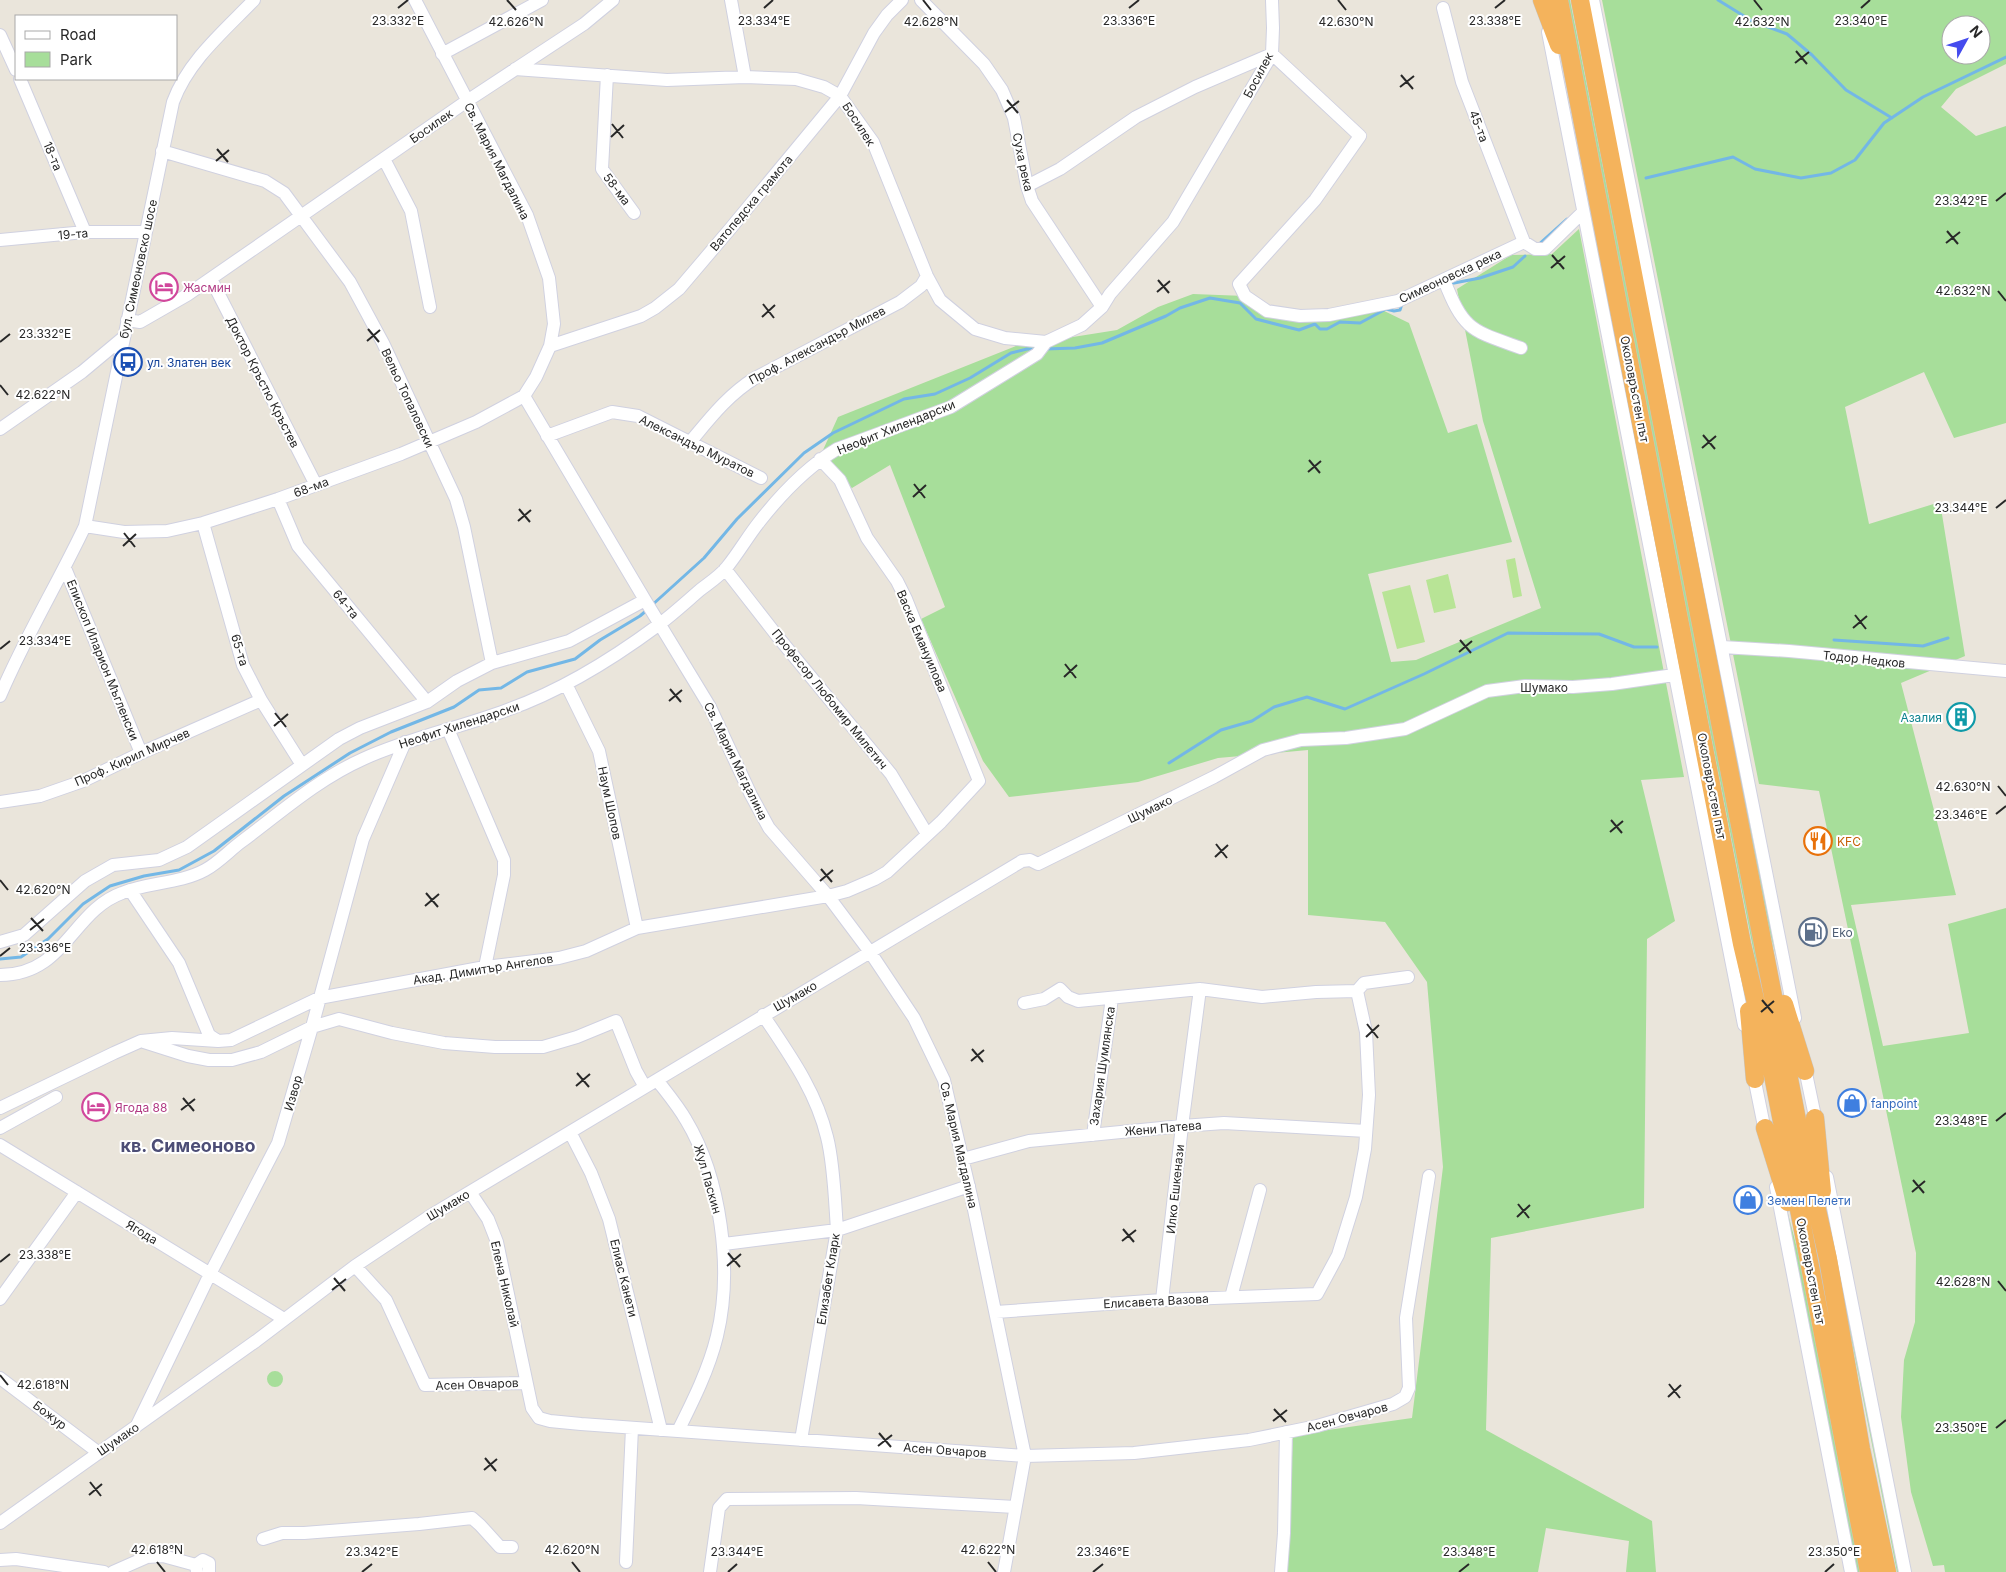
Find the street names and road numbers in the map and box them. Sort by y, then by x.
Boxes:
street label: Босилек [1240,49,1276,100]
street label: Босилек [839,99,879,149]
street label: Св. Мария Магдалина [461,100,533,222]
street label: Босилек [407,105,456,146]
street label: 45-та [1466,108,1492,144]
street label: Суха река [1009,131,1037,193]
street label: 18-та [40,139,66,173]
street label: Ватопедска грамота [706,152,796,254]
street label: 58-ма [600,170,634,208]
street label: бул. Симеоновско шосе [116,198,160,340]
street label: 19-та [57,225,89,243]
street label: Симеоновска река [1396,246,1504,306]
street label: Проф. Александър Милев [746,303,888,387]
street label: Доктор Кръстю Кръстев [223,314,303,450]
street label: Околовръстен път [1617,334,1653,444]
street label: Вельо Топаловски [378,346,438,450]
street label: Неофит Хилендарски [835,396,957,458]
street label: Александър Муратов [637,412,757,481]
street label: 68-ма [291,474,331,500]
street label: Епископ Иларион Мъгленски [64,577,142,743]
street label: 64-та [330,587,362,621]
street label: Васка Емануилова [894,588,950,694]
street label: Професор Любомир Милетич [769,626,891,772]
street label: 65-та [228,632,252,668]
street label: Тодор Недков [1822,647,1906,671]
street label: Шумако [1520,680,1568,695]
street label: Неофит Хилендарски [397,698,521,752]
street label: Св. Мария Магдалина [701,700,771,822]
street label: Проф. Кирил Мирчев [72,725,192,789]
street label: Околовръстен път [1694,731,1730,841]
street label: Наум Шопов [595,765,625,841]
street label: Шумако [1125,792,1175,826]
street label: Акад. Димитър Ангелов [412,950,554,987]
street label: Шумако [771,978,819,1014]
street label: Захария Шумлянска [1086,1005,1118,1127]
street label: Извор [281,1073,305,1113]
street label: Св. Мария Магдалина [937,1080,981,1210]
street label: Жени Патева [1124,1117,1202,1139]
street label: Жул Паскин [691,1143,725,1215]
street label: Илко Ешкенази [1163,1144,1187,1234]
street label: Шумако [424,1186,472,1224]
street label: Околовръстен път [1793,1216,1829,1326]
street label: Ягода [123,1217,161,1247]
street label: Елизабет Кларк [813,1232,843,1326]
street label: Елиас Канети [607,1237,641,1319]
street label: Елена Николай [488,1239,522,1329]
street label: Елисавета Вазова [1103,1291,1209,1311]
street label: Асен Овчаров [435,1375,519,1393]
street label: Божур [30,1397,70,1433]
street label: Асен Овчаров [1305,1399,1389,1435]
street label: Шумако [94,1419,142,1459]
street label: Асен Овчаров [903,1440,987,1460]

